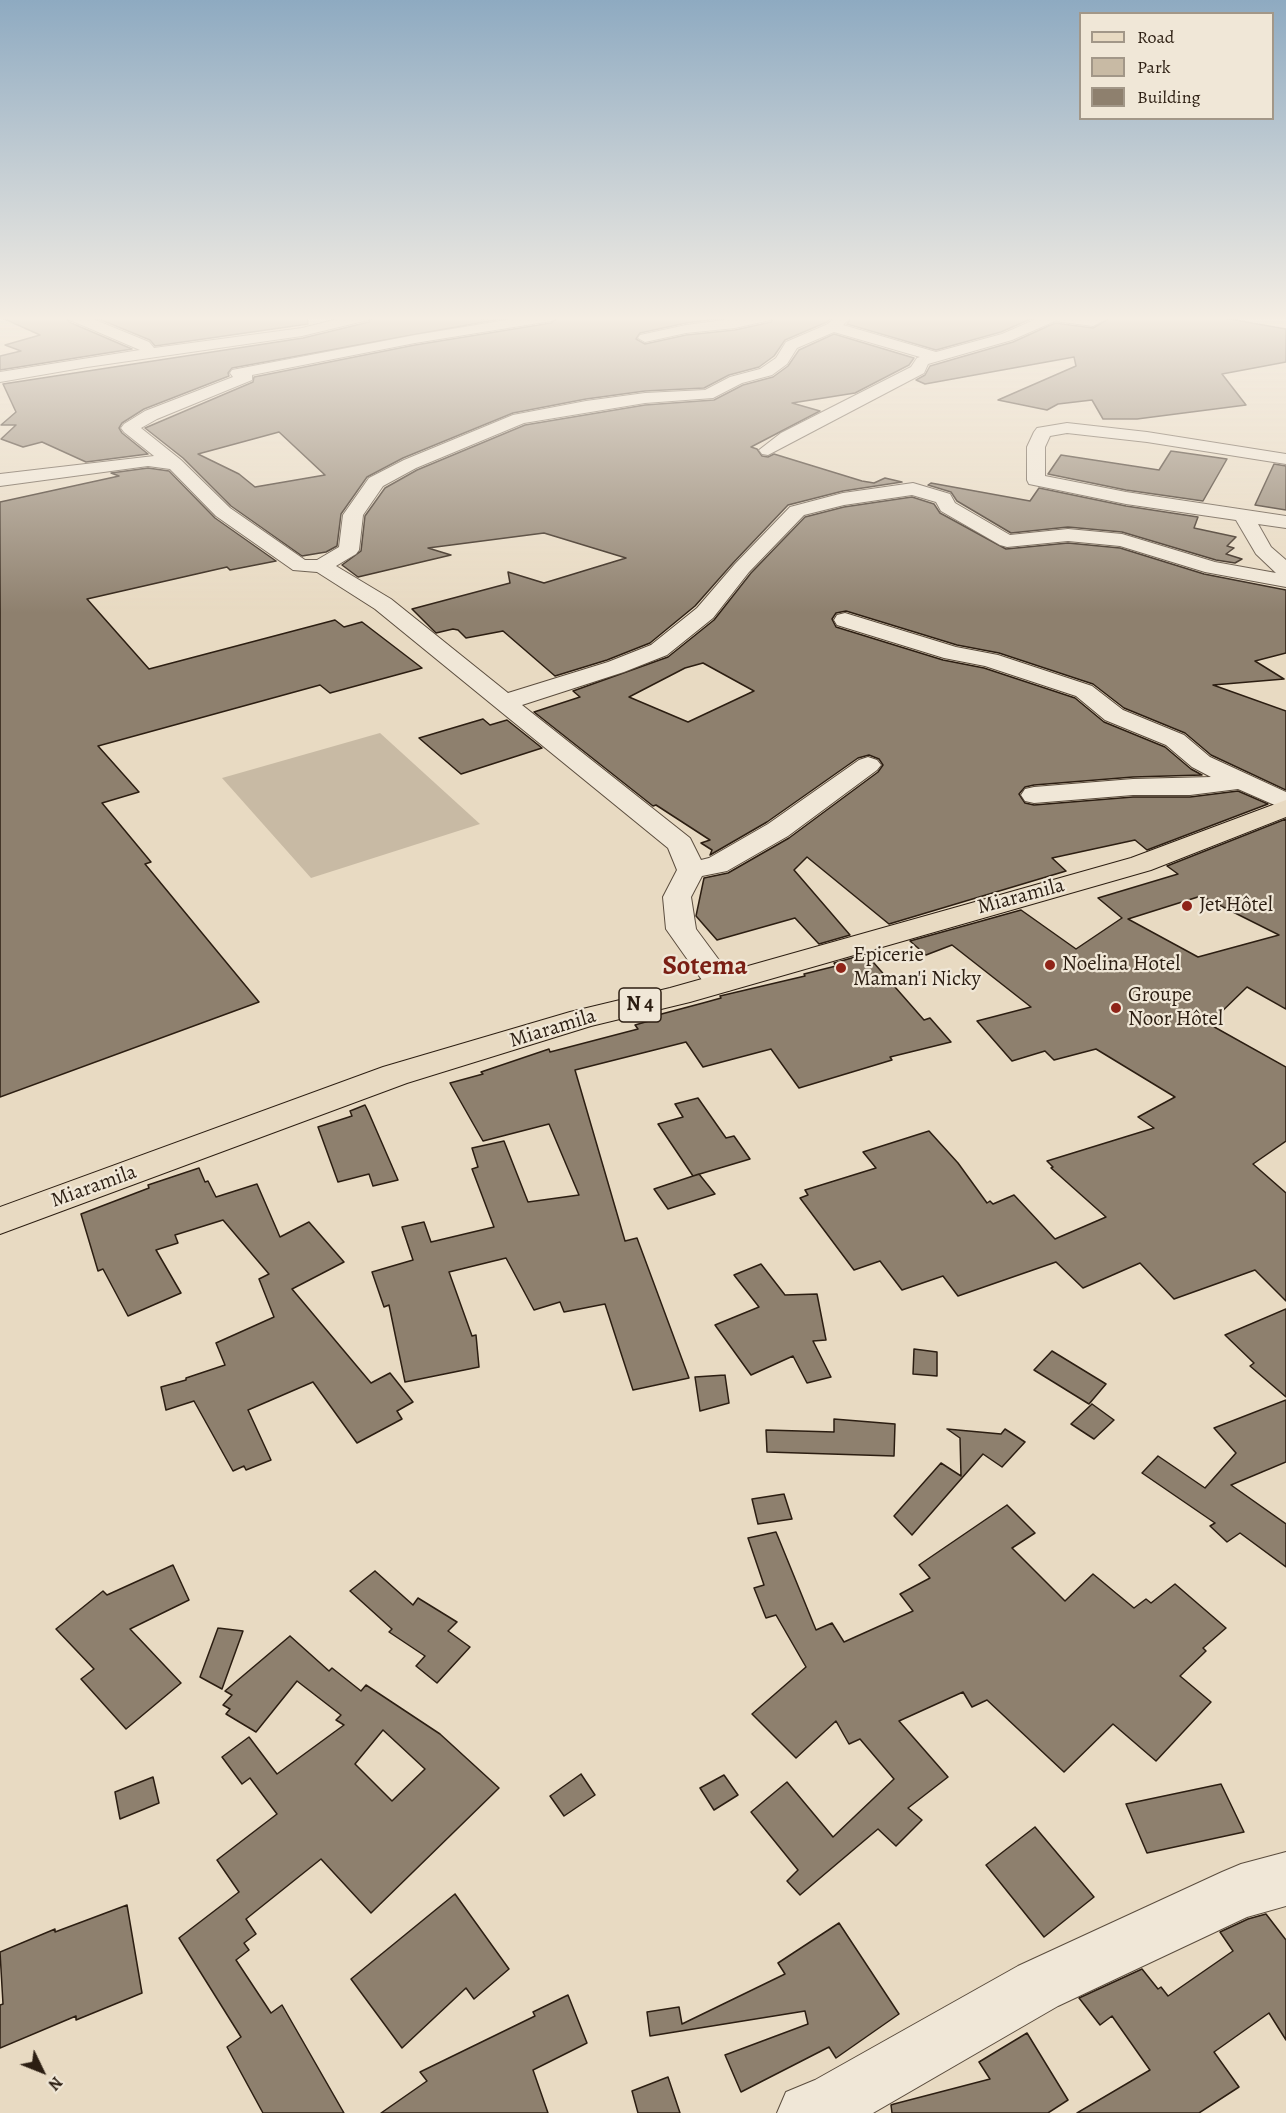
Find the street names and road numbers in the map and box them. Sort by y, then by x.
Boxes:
street label: Miaramila [975,873,1067,921]
road number: N 4 [619,988,661,1022]
street label: Miaramila [507,1004,599,1054]
street label: Miaramila [48,1160,140,1214]

